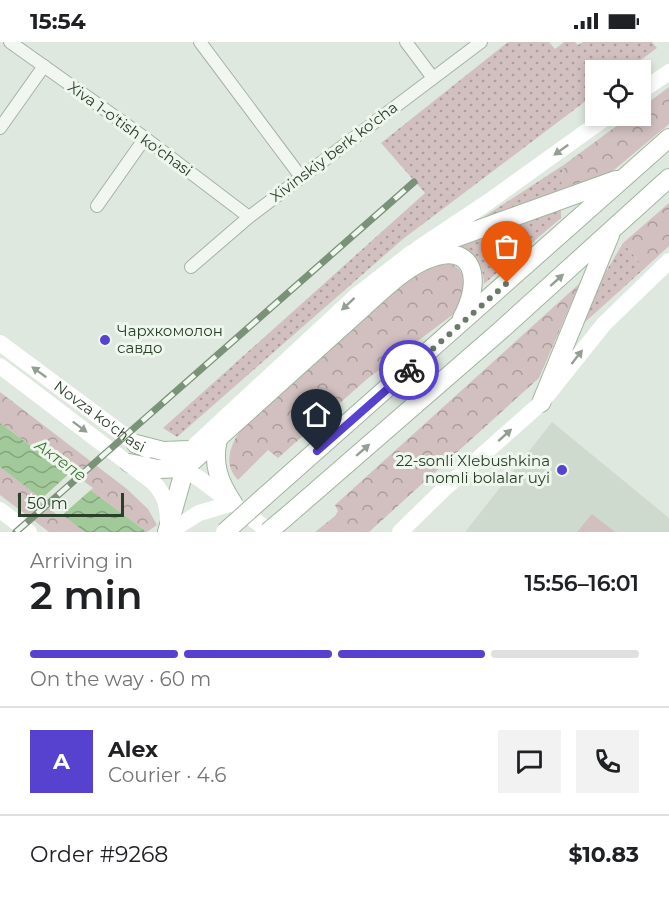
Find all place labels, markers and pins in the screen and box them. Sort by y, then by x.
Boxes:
pin [481,221,532,283]
place label: Чархкомолон савдо [117,321,223,357]
marker: Чархкомолон савдо [98,333,112,347]
pin [291,389,342,451]
place label: 22-sonli Xlebushkina nomli bolalar uyi [396,451,550,487]
marker: 22-sonli Xlebushkina nomli bolalar uyi [555,463,569,477]

